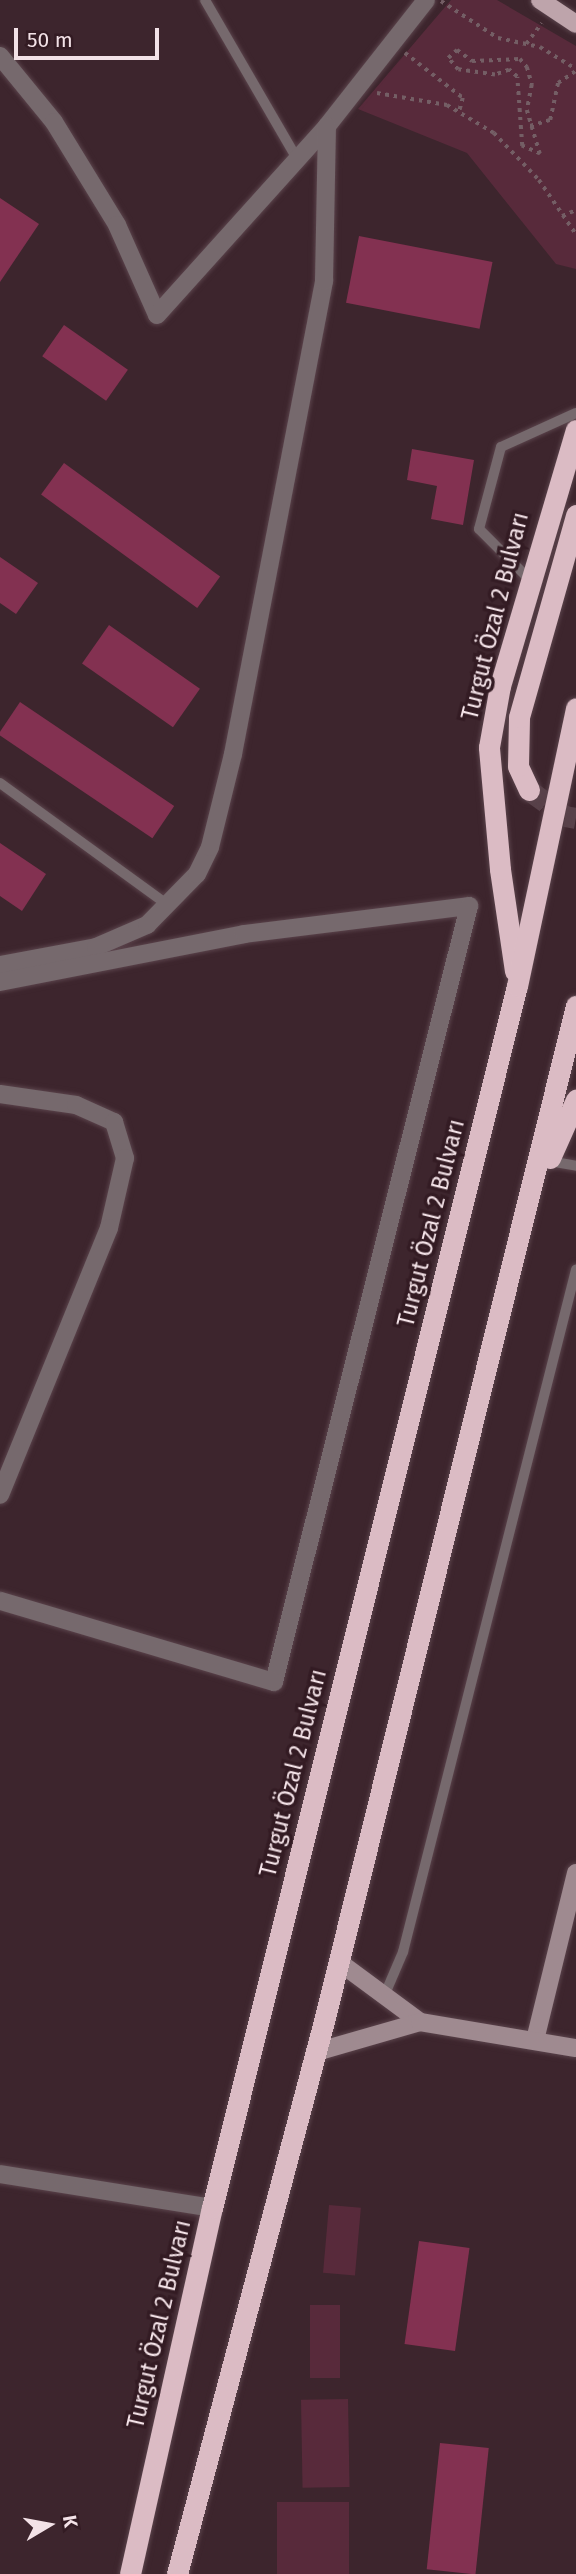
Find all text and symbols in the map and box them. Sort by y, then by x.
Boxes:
scale bar [18,14,163,58]
text: 50 m [27,27,73,53]
street label: Turgut Özal 2 Bulvarı [456,509,534,723]
street label: Turgut Özal 2 Bulvarı [392,1116,470,1330]
street label: Turgut Özal 2 Bulvarı [254,1666,332,1880]
street label: Turgut Özal 2 Bulvarı [122,2217,196,2431]
north arrow [14,2490,84,2560]
text: K [58,2513,83,2529]

